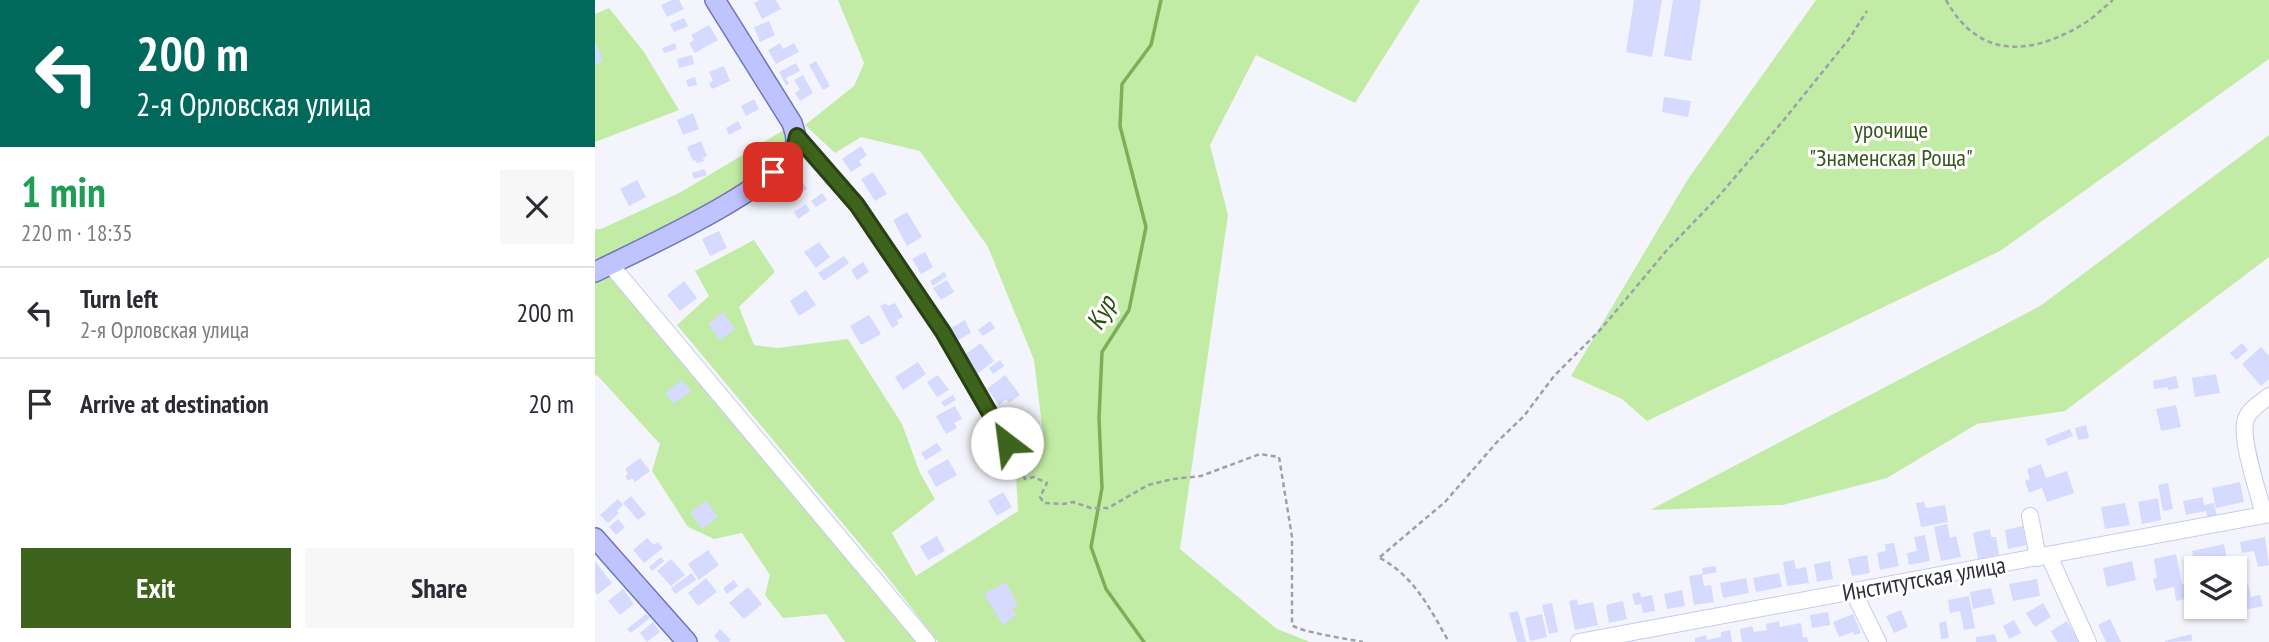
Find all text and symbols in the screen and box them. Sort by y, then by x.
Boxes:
text: 200 m [136,21,249,85]
icon: left [21,28,112,119]
text: 2-я Орловская улица [136,83,371,125]
park label: урочище "Знаменская Роща" [1809,114,1973,173]
pin [743,142,803,202]
icon: arrive [754,153,792,191]
text: 1 min [21,164,106,219]
button: close [500,170,574,244]
text: 220 m · 18:35 [21,218,133,247]
text: Turn left [80,282,158,315]
water label: Кур [1078,289,1124,335]
icon: left [21,294,59,332]
text: 200 m [516,296,574,329]
text: 2-я Орловская улица [80,315,249,344]
icon: arrive [21,385,59,423]
text: Arrive at destination [80,387,269,420]
text: 20 m [528,387,574,420]
position arrow [970,406,1044,480]
button: Exit [21,548,291,628]
button: Share [305,548,574,628]
street label: Институтская улица [1840,549,2008,608]
map controls [2184,556,2247,619]
button: layers [2184,556,2247,619]

